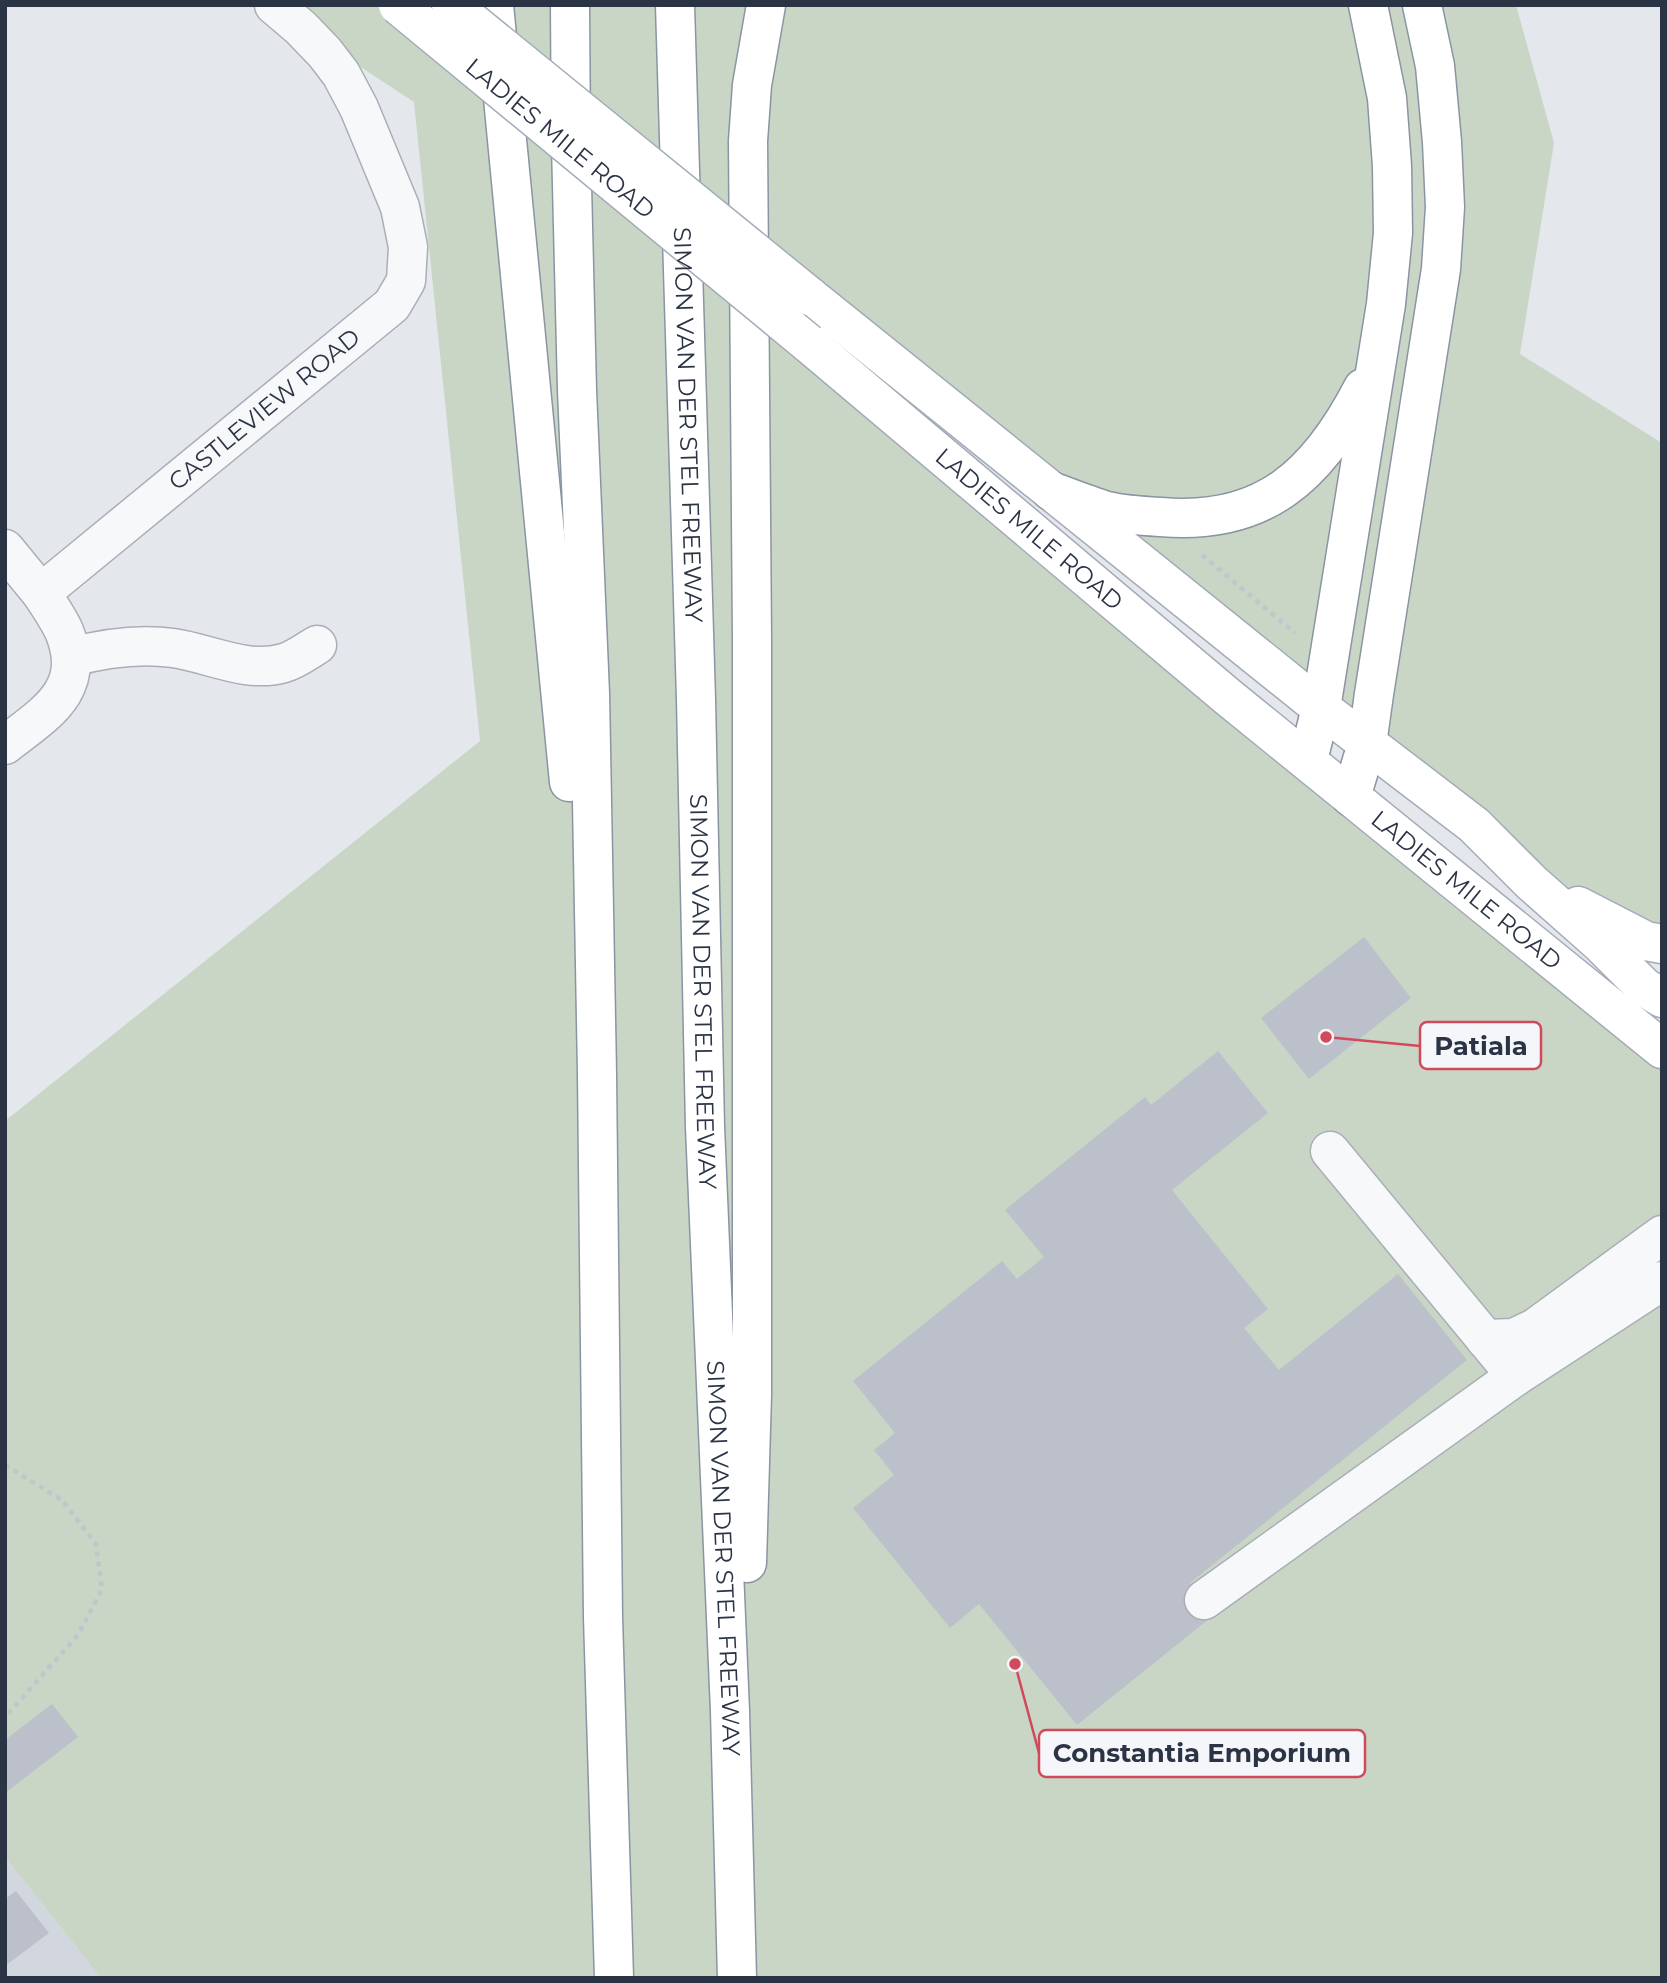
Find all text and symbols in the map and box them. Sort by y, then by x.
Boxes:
street label: LADIES MILE ROAD [460,52,661,225]
street label: SIMON VAN DER STEL FREEWAY [668,227,709,624]
street label: CASTLEVIEW ROAD [163,322,366,496]
street label: LADIES MILE ROAD [930,442,1129,616]
street label: SIMON VAN DER STEL FREEWAY [684,793,723,1191]
street label: LADIES MILE ROAD [1366,804,1568,976]
callout: Patiala [1420,1022,1541,1069]
text: Patiala [1434,1030,1528,1062]
street label: SIMON VAN DER STEL FREEWAY [701,1360,746,1757]
callout: Constantia Emporium [1039,1730,1365,1777]
text: Constantia Emporium [1053,1737,1351,1769]

